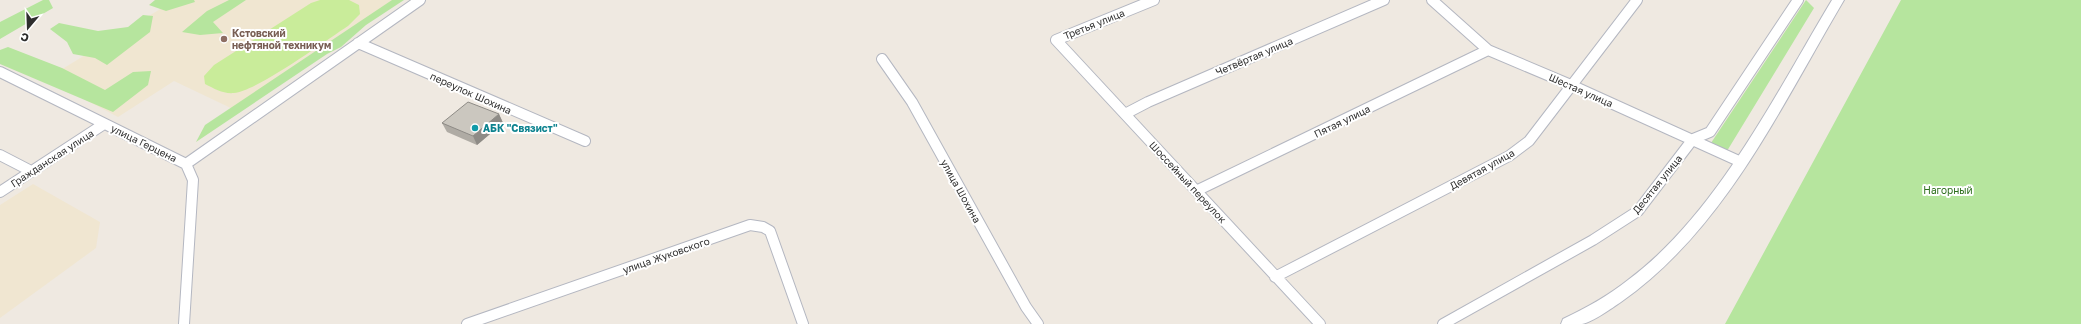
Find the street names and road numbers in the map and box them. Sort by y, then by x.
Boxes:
street label: Третья улица [1062,6,1126,42]
street label: Четвёртая улица [1214,34,1294,78]
street label: переулок Шохина [428,70,514,116]
street label: Шестая улица [1547,71,1615,109]
street label: Пятая улица [1312,102,1372,140]
street label: улица Герцена [109,122,179,164]
street label: Гражданская улица [8,127,96,189]
street label: Шоссейный переулок [1147,139,1229,225]
street label: Девятая улица [1448,146,1516,192]
street label: Десятая улица [1630,152,1684,216]
street label: улица Шохина [939,157,983,225]
street label: улица Жуковского [621,234,711,276]

